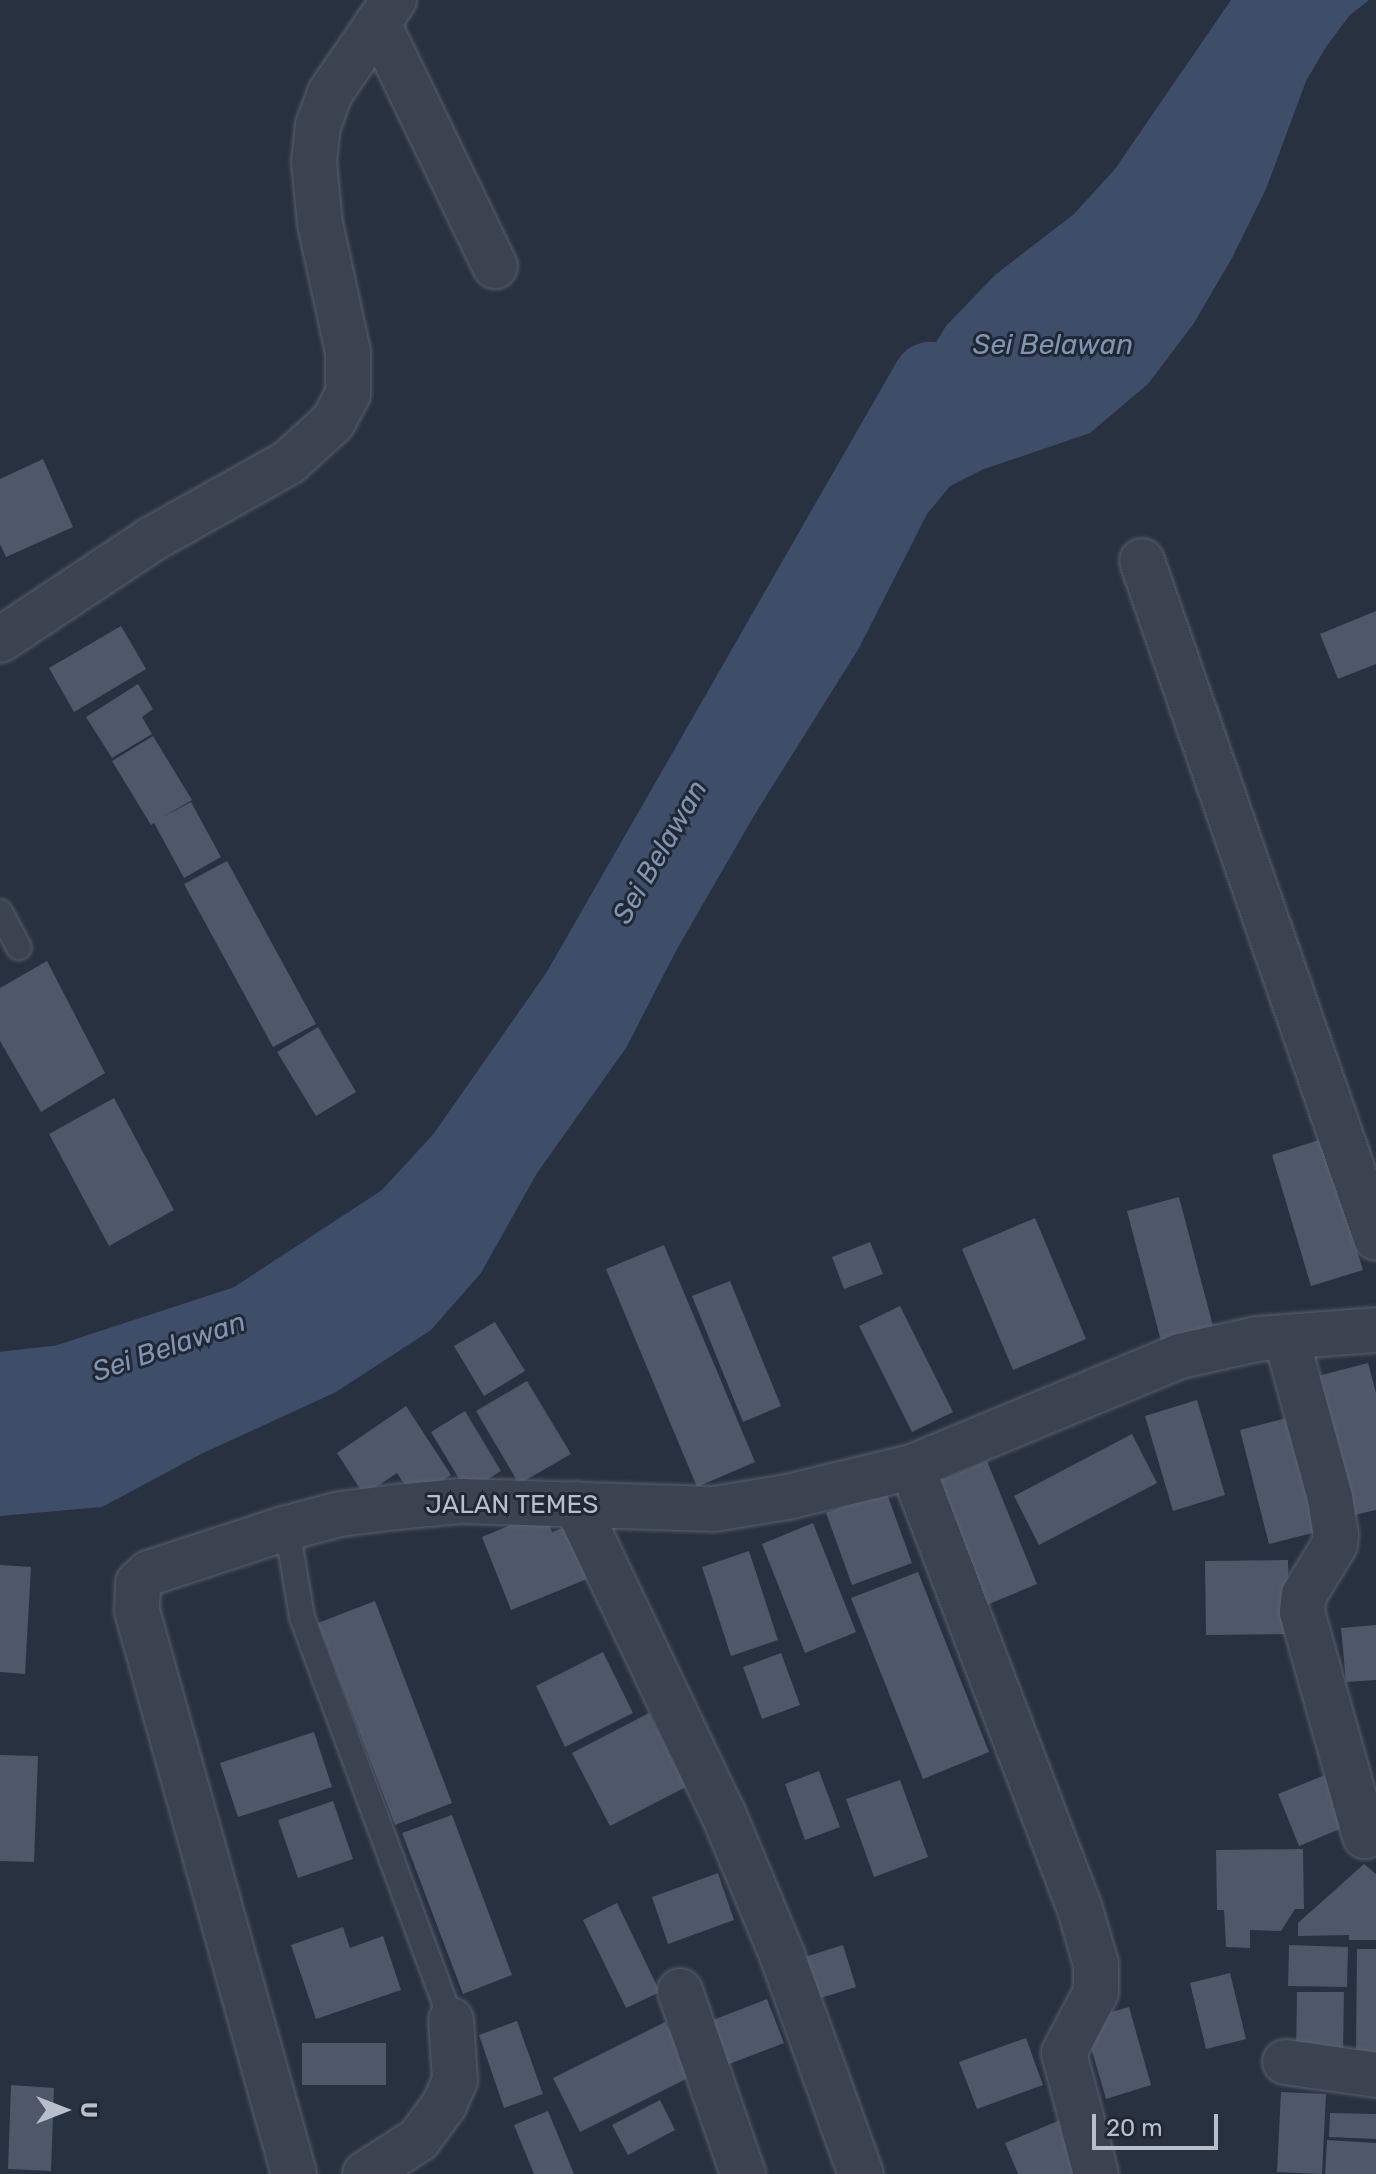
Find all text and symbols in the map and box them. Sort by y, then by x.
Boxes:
water label: Sei Belawan [973,328,1133,362]
water label: Sei Belawan [605,774,715,930]
water label: Sei Belawan [88,1305,250,1389]
street label: JALAN TEMES [425,1489,599,1521]
north arrow [24,2070,104,2150]
scale bar [1096,2098,1222,2148]
text: U [75,2102,102,2118]
text: 20 m [1106,2114,1163,2142]

